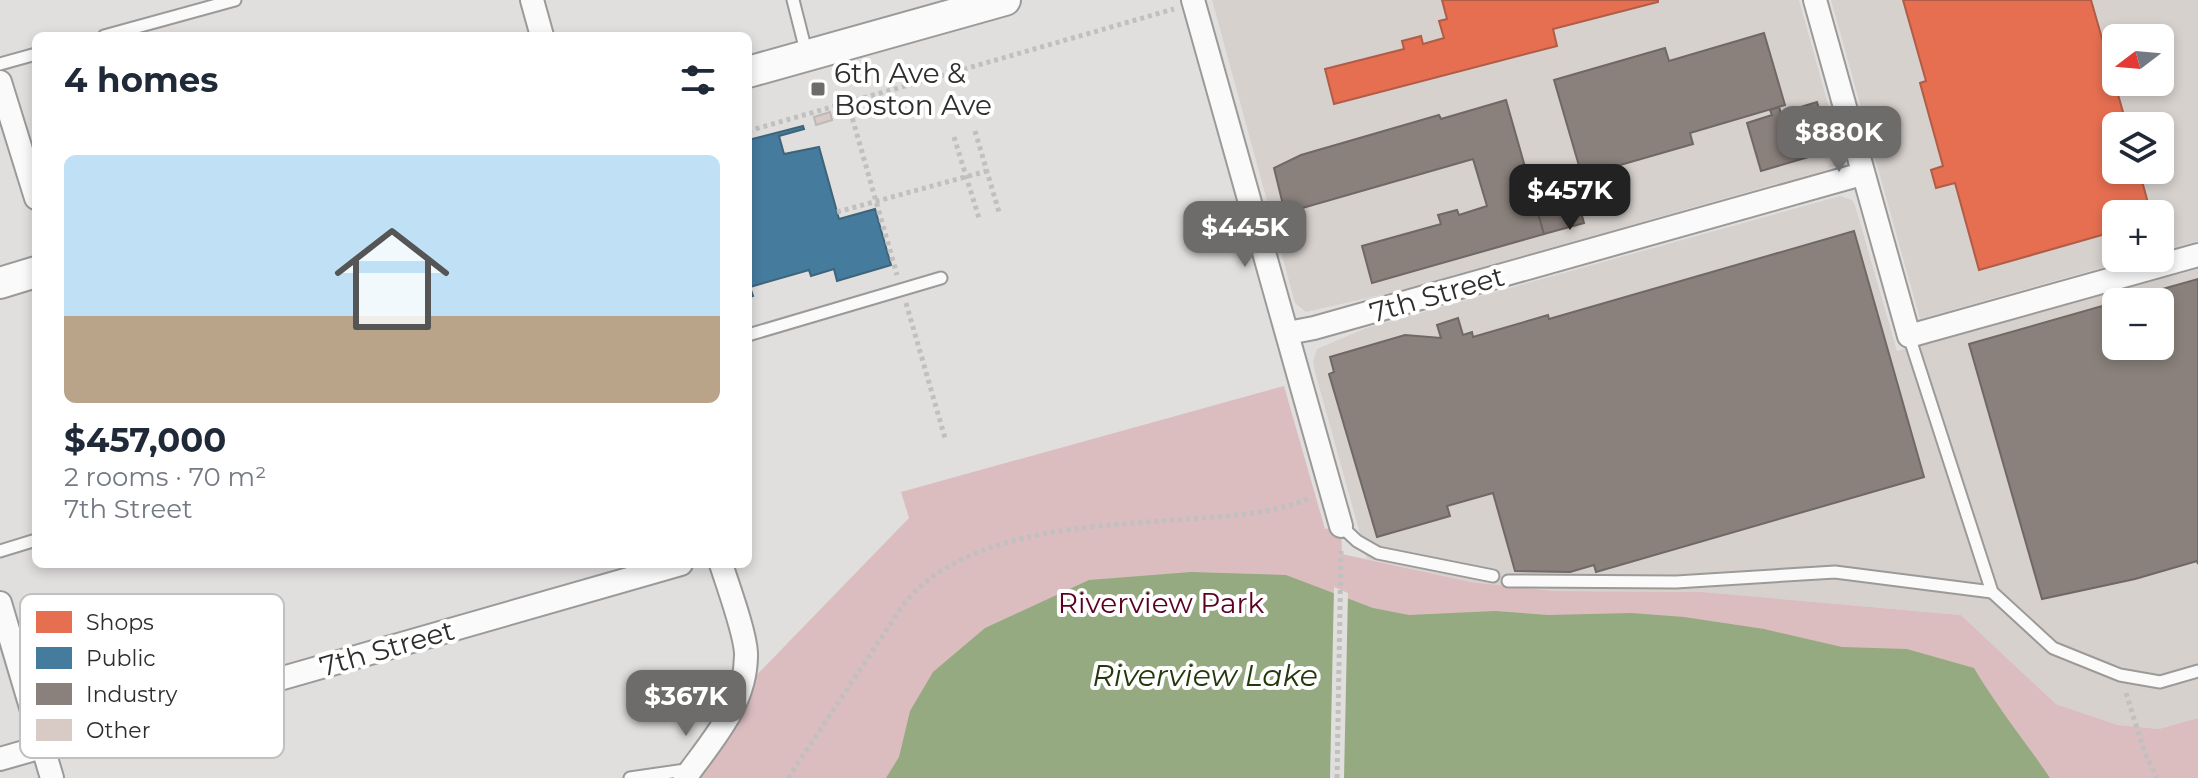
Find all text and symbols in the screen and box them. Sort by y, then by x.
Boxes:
north arrow [2102,24,2174,96]
map controls [2102,24,2174,360]
place label: 6th Ave & Boston Ave [834,56,992,122]
icon: filters [676,58,720,102]
text: 4 homes [64,59,218,101]
marker: 6th Ave & Boston Ave [809,80,827,98]
pin: $880K [1783,106,1895,174]
button: layers [2102,112,2174,184]
text: $880K [1795,116,1883,148]
pin: $457K [1514,164,1626,232]
text: $457K [1527,174,1613,206]
button: + [2102,200,2174,272]
pin: $445K [1189,201,1301,269]
icon: home [320,207,464,351]
text: $445K [1201,211,1289,243]
street label: 7th Street [1366,259,1508,329]
button: − [2102,288,2174,360]
text: $457,000 [64,419,226,461]
text: 2 rooms · 70 m² [64,461,266,493]
text: 7th Street [64,493,192,525]
park label: Riverview Park [1058,586,1264,620]
legend [20,594,284,758]
text: Shops [86,609,154,636]
street label: 7th Street [316,613,458,683]
text: Public [86,645,156,672]
water label: Riverview Lake [1092,657,1318,694]
pin: $367K [630,670,742,738]
text: $367K [644,680,728,712]
text: Industry [86,681,178,708]
text: Other [86,717,150,744]

